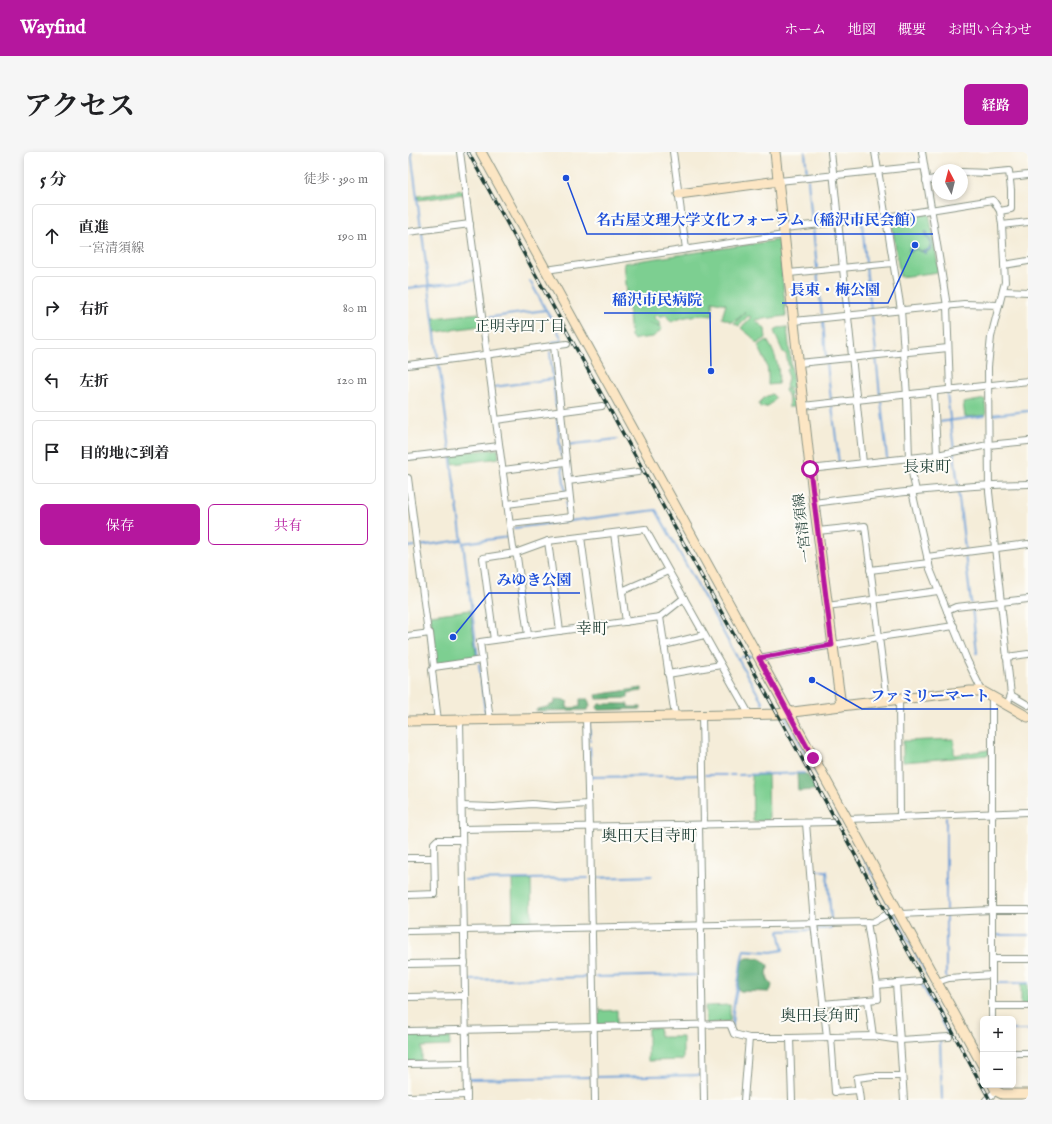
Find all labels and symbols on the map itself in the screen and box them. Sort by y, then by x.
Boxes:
north arrow [932,164,968,200]
callout: 名古屋文理大学文化フォーラム（稲沢市民会館） [587,207,933,234]
text: 名古屋文理大学文化フォーラム（稲沢市民会館） [595,211,925,230]
callout: 長束・梅公園 [782,276,888,303]
text: 長束・梅公園 [790,281,880,300]
callout: 稲沢市民病院 [604,286,710,313]
text: 稲沢市民病院 [612,291,702,310]
district label: 正明寺四丁目 [475,317,565,336]
district label: 長束町 [903,458,951,478]
route start [801,460,819,478]
street label: 一宮清須線 [790,492,816,564]
callout: みゆき公園 [489,566,580,593]
text: みゆき公園 [496,571,572,590]
district label: 幸町 [576,620,608,640]
callout: ファミリーマート [862,682,998,709]
text: ファミリーマート [870,687,990,706]
route end [804,749,822,767]
district label: 奥田天目寺町 [601,827,697,847]
district label: 奥田長角町 [780,1007,860,1027]

